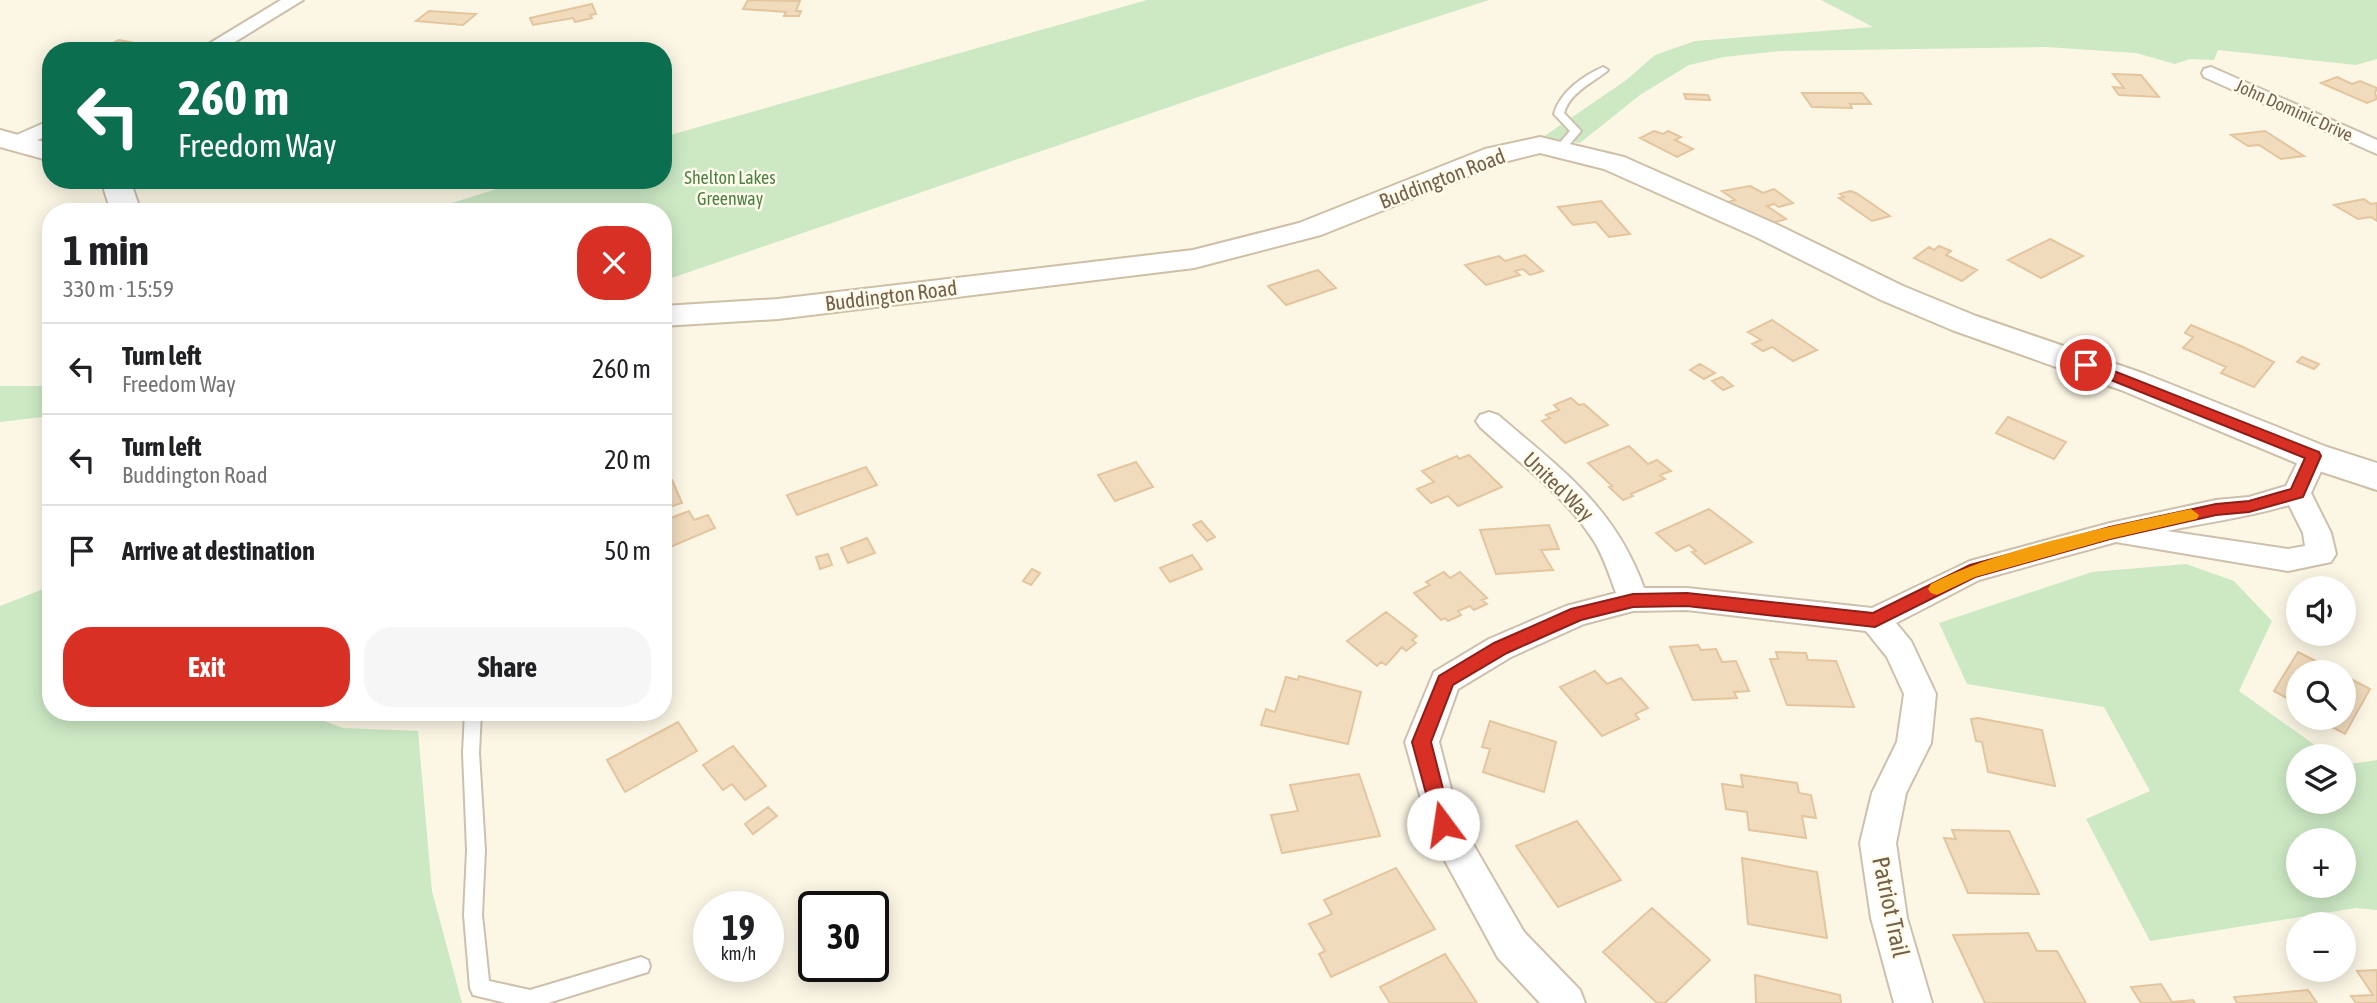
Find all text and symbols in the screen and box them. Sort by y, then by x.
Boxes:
text: 260 m [178,69,289,125]
icon: left [63,70,154,161]
street label: John Dominic Drive [2232,75,2356,145]
text: Freedom Way [178,127,336,164]
street label: Buddington Road [1376,143,1508,213]
park label: Shelton Lakes Greenway [684,167,776,209]
text: 1 min [63,226,149,274]
button: close [577,226,651,300]
street label: Buddington Road [824,275,958,315]
text: 330 m · 15:59 [63,276,174,302]
pin [2056,335,2116,395]
text: Turn left [122,341,202,371]
icon: arrive [2067,346,2105,384]
icon: left [63,350,101,388]
text: 260 m [592,354,651,384]
text: Freedom Way [122,371,236,397]
text: Turn left [122,432,202,462]
icon: left [63,441,101,479]
text: 20 m [604,445,651,475]
street label: United Way [1519,447,1599,526]
text: Buddington Road [122,462,268,488]
icon: arrive [63,532,101,570]
text: Arrive at destination [122,536,315,566]
text: 50 m [604,536,651,566]
map controls [2286,576,2356,982]
button: sound [2286,576,2356,646]
button: Exit [63,627,350,707]
button: Share [364,627,651,707]
button: search [2286,660,2356,730]
button: layers [2286,744,2356,814]
position arrow [1406,787,1480,861]
button: + [2286,828,2356,898]
street label: Patriot Trail [1867,854,1915,960]
speed limit sign: 30 [798,891,889,982]
text: 19 [722,907,755,947]
button: − [2286,912,2356,982]
text: km/h [721,943,756,964]

